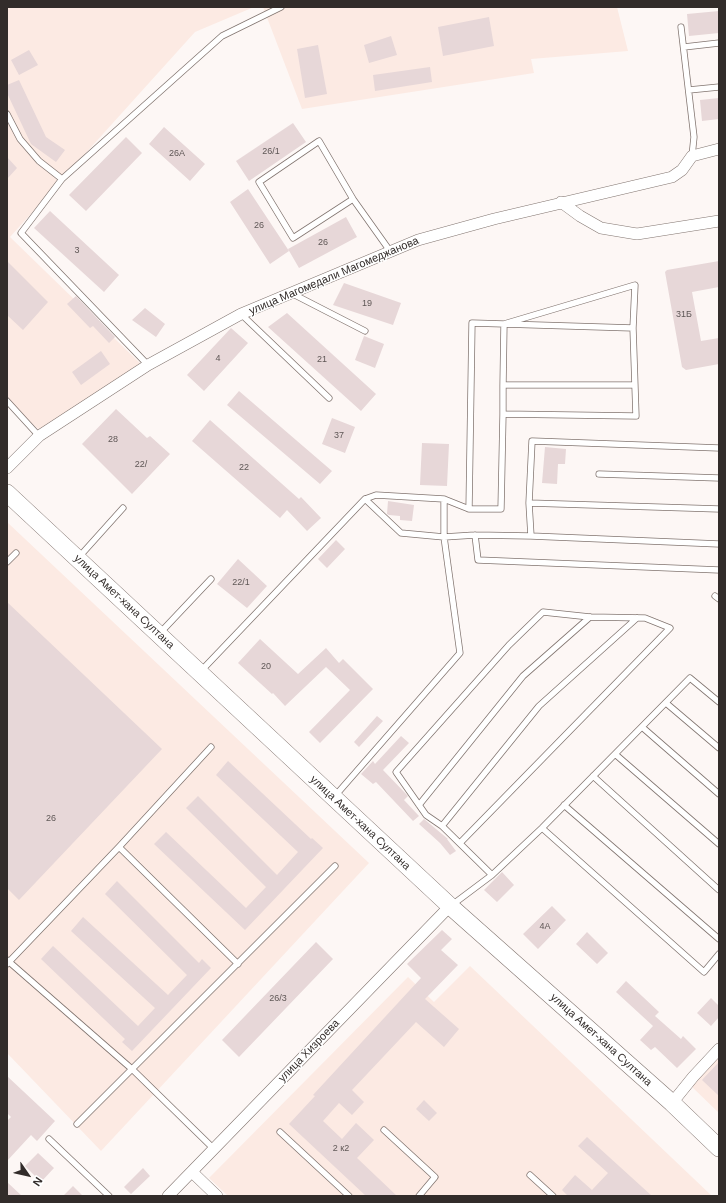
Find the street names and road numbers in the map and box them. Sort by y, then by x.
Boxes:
street label: улица Магомедали Магомеджановa [247,234,421,318]
street label: улица Амет-хана Султана [71,552,177,652]
street label: улица Амет-хана Султана [307,773,413,873]
street label: улица Амет-хана Султана [547,991,655,1089]
street label: улица Хизроева [276,1017,342,1085]

